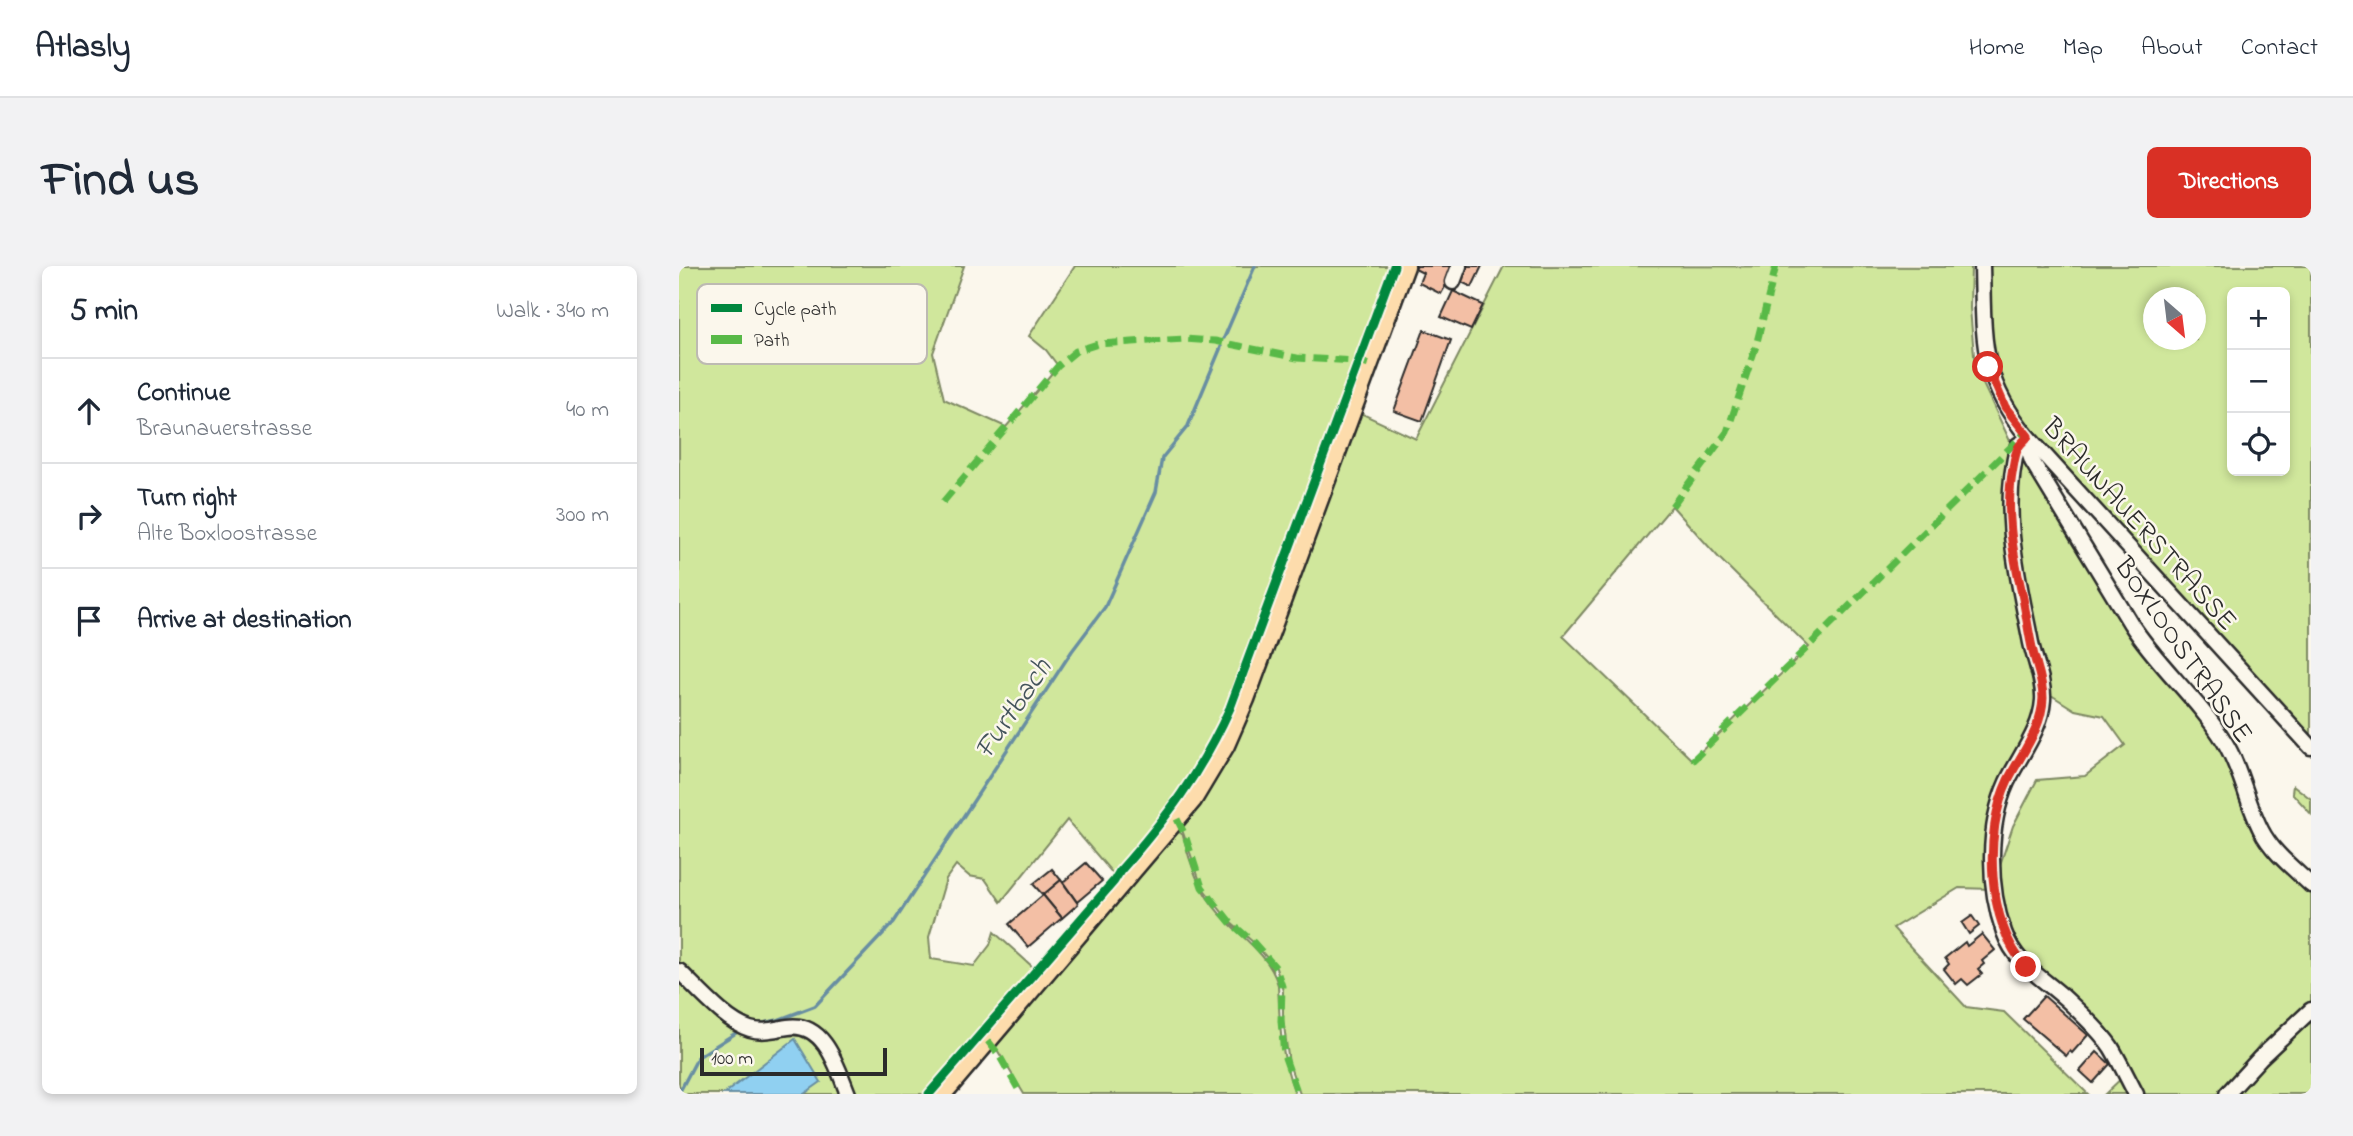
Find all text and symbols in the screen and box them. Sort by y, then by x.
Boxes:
text: Atlasly [35,24,130,72]
text: Home [1969,31,2025,66]
text: Map [2063,31,2103,66]
text: About [2141,31,2203,66]
text: Contact [2241,31,2318,66]
text: Find us [42,146,199,218]
button: Directions [2147,147,2311,218]
legend [697,284,927,364]
north arrow [2143,287,2206,350]
map controls [2227,287,2290,476]
button: + [2227,287,2290,350]
text: 5 min [70,290,138,334]
text: Walk · 340 m [496,295,609,328]
text: Cycle path [754,297,836,325]
text: Path [754,328,790,355]
button: − [2227,350,2290,413]
route start [1972,351,2003,382]
text: Continue [137,375,230,413]
icon: ahead [70,392,108,430]
text: 40 m [566,394,609,427]
street label: BRAUNAUERSTRASSE [2030,409,2246,641]
text: Braunauerstrasse [137,413,312,446]
button: locate [2227,413,2290,476]
text: Turn right [137,480,237,518]
icon: right [70,497,108,535]
text: 300 m [556,499,609,532]
text: Alte Boxloostrasse [137,518,317,551]
street label: BOXLOOSTRASSE [2102,549,2262,752]
icon: arrive [70,602,108,640]
text: Arrive at destination [137,602,352,640]
water label: Furtbach [965,650,1065,769]
route end [2010,951,2041,982]
scale bar [700,1045,887,1077]
text: 100 m [711,1046,753,1073]

